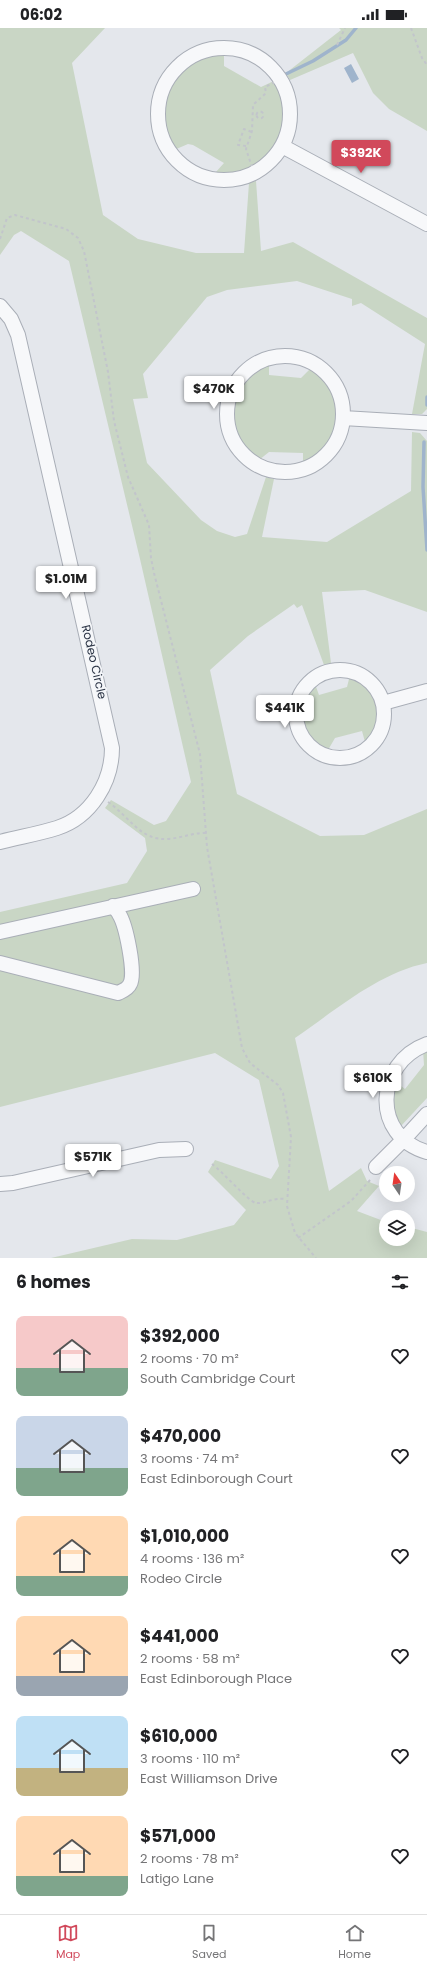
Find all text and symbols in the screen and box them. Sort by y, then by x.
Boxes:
text: 06:02 [20,4,62,25]
pin: $392K [333,140,389,174]
text: $392K [341,143,381,162]
pin: $470K [186,376,242,410]
text: $470K [193,379,235,398]
pin: $1.01M [33,566,99,600]
text: $1.01M [45,569,87,588]
street label: Rodeo Circle [78,623,111,701]
pin: $441K [257,695,313,729]
text: $441K [265,698,305,717]
pin: $610K [345,1065,401,1099]
text: $610K [353,1068,393,1087]
pin: $571K [65,1144,121,1178]
text: $571K [74,1147,112,1166]
north arrow [379,1166,415,1202]
map controls [379,1166,415,1246]
button: layers [379,1210,415,1246]
text: 6 homes [16,1270,91,1294]
icon: filters [389,1271,411,1293]
text: $392,000 [140,1324,220,1348]
icon: home [48,1332,96,1380]
icon: heart [389,1345,411,1367]
text: 2 rooms · 70 m² [140,1349,239,1368]
text: South Cambridge Court [140,1369,295,1388]
text: $470,000 [140,1424,221,1448]
icon: home [48,1432,96,1480]
icon: heart [389,1445,411,1467]
text: 3 rooms · 74 m² [140,1449,239,1468]
text: East Edinborough Court [140,1469,293,1488]
text: $1,010,000 [140,1524,229,1548]
icon: home [48,1532,96,1580]
icon: heart [389,1545,411,1567]
text: 4 rooms · 136 m² [140,1549,244,1568]
text: Rodeo Circle [140,1569,222,1588]
text: $441,000 [140,1624,219,1648]
icon: home [48,1632,96,1680]
icon: heart [389,1645,411,1667]
text: 2 rooms · 58 m² [140,1649,240,1668]
text: East Edinborough Place [140,1669,292,1688]
text: $610,000 [140,1724,218,1748]
icon: home [48,1732,96,1780]
icon: heart [389,1745,411,1767]
text: 3 rooms · 110 m² [140,1749,240,1768]
text: East Williamson Drive [140,1769,278,1788]
text: $571,000 [140,1824,216,1848]
icon: home [48,1832,96,1880]
icon: heart [389,1845,411,1867]
text: 2 rooms · 78 m² [140,1849,239,1868]
text: Latigo Lane [140,1869,214,1888]
tab: Map [56,1922,80,1963]
tab: Saved [192,1922,226,1963]
tab: Home [338,1922,371,1963]

